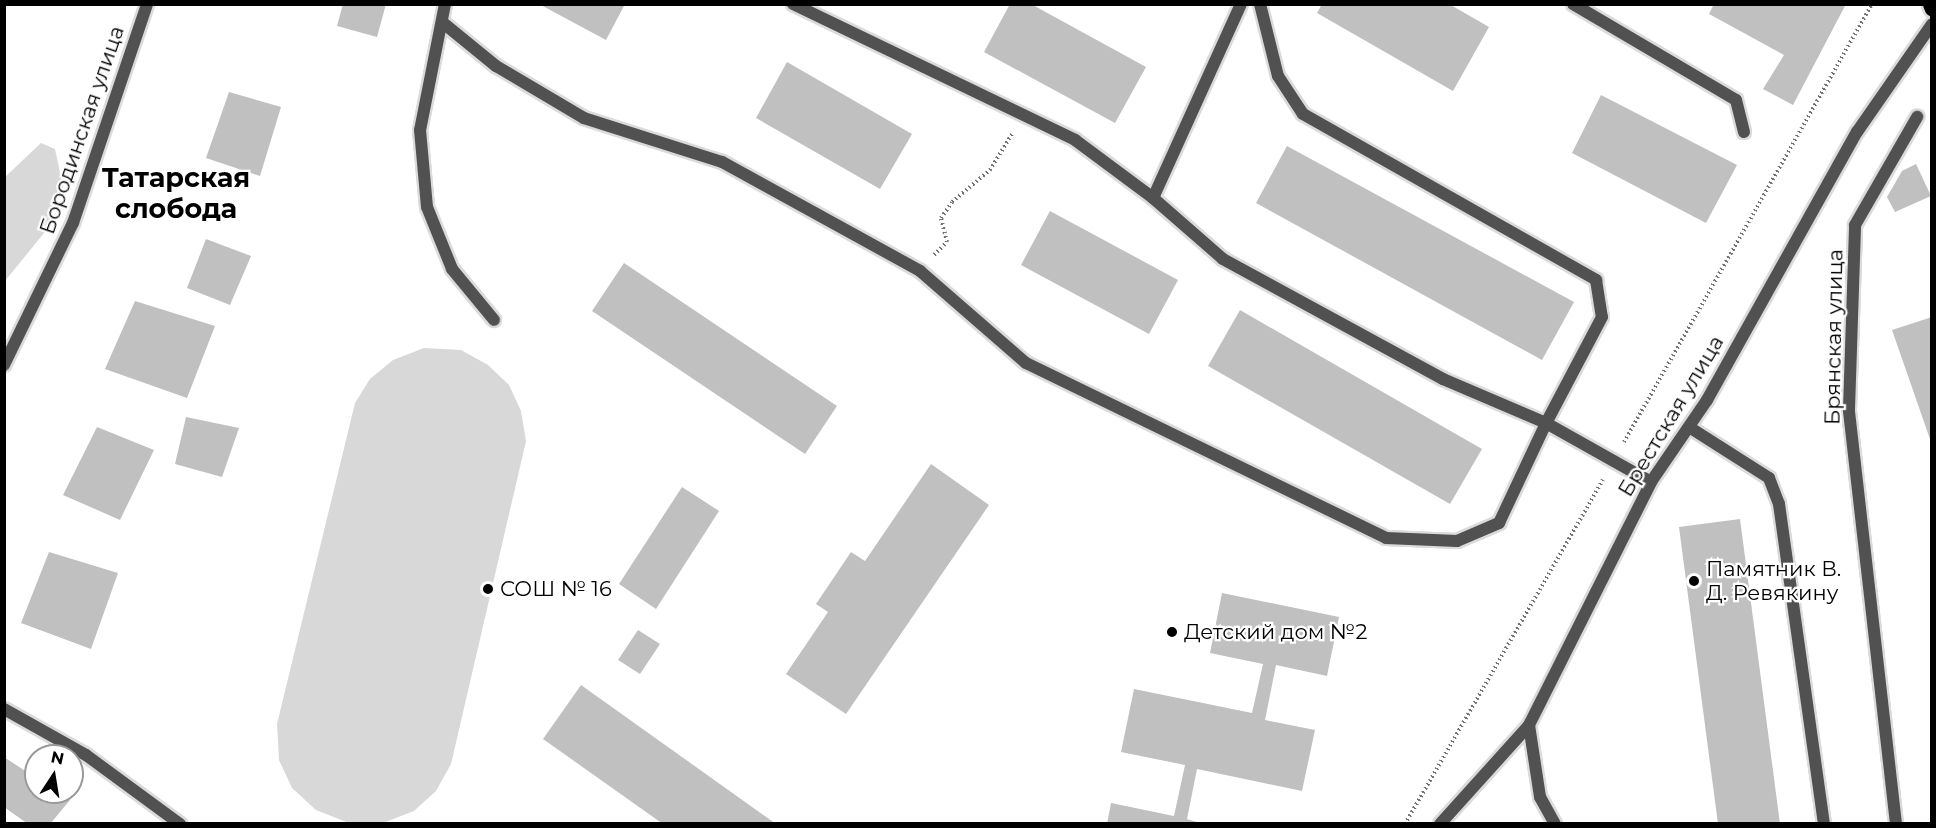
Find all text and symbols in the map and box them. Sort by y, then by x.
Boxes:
street label: Бородинская улица [35,23,129,237]
district label: Татарская слобода [102,161,250,224]
street label: Брянская улица [1820,249,1848,425]
street label: Брестская улица [1613,331,1729,501]
place label: Памятник В. Д. Ревякину [1706,556,1841,606]
marker: Памятник В. Д. Ревякину [1687,574,1701,588]
place label: СОШ № 16 [500,576,612,602]
marker: СОШ № 16 [481,582,495,596]
place label: Детский дом №2 [1184,619,1367,645]
marker: Детский дом №2 [1165,625,1179,639]
north arrow [24,744,84,804]
text: N [49,747,66,768]

